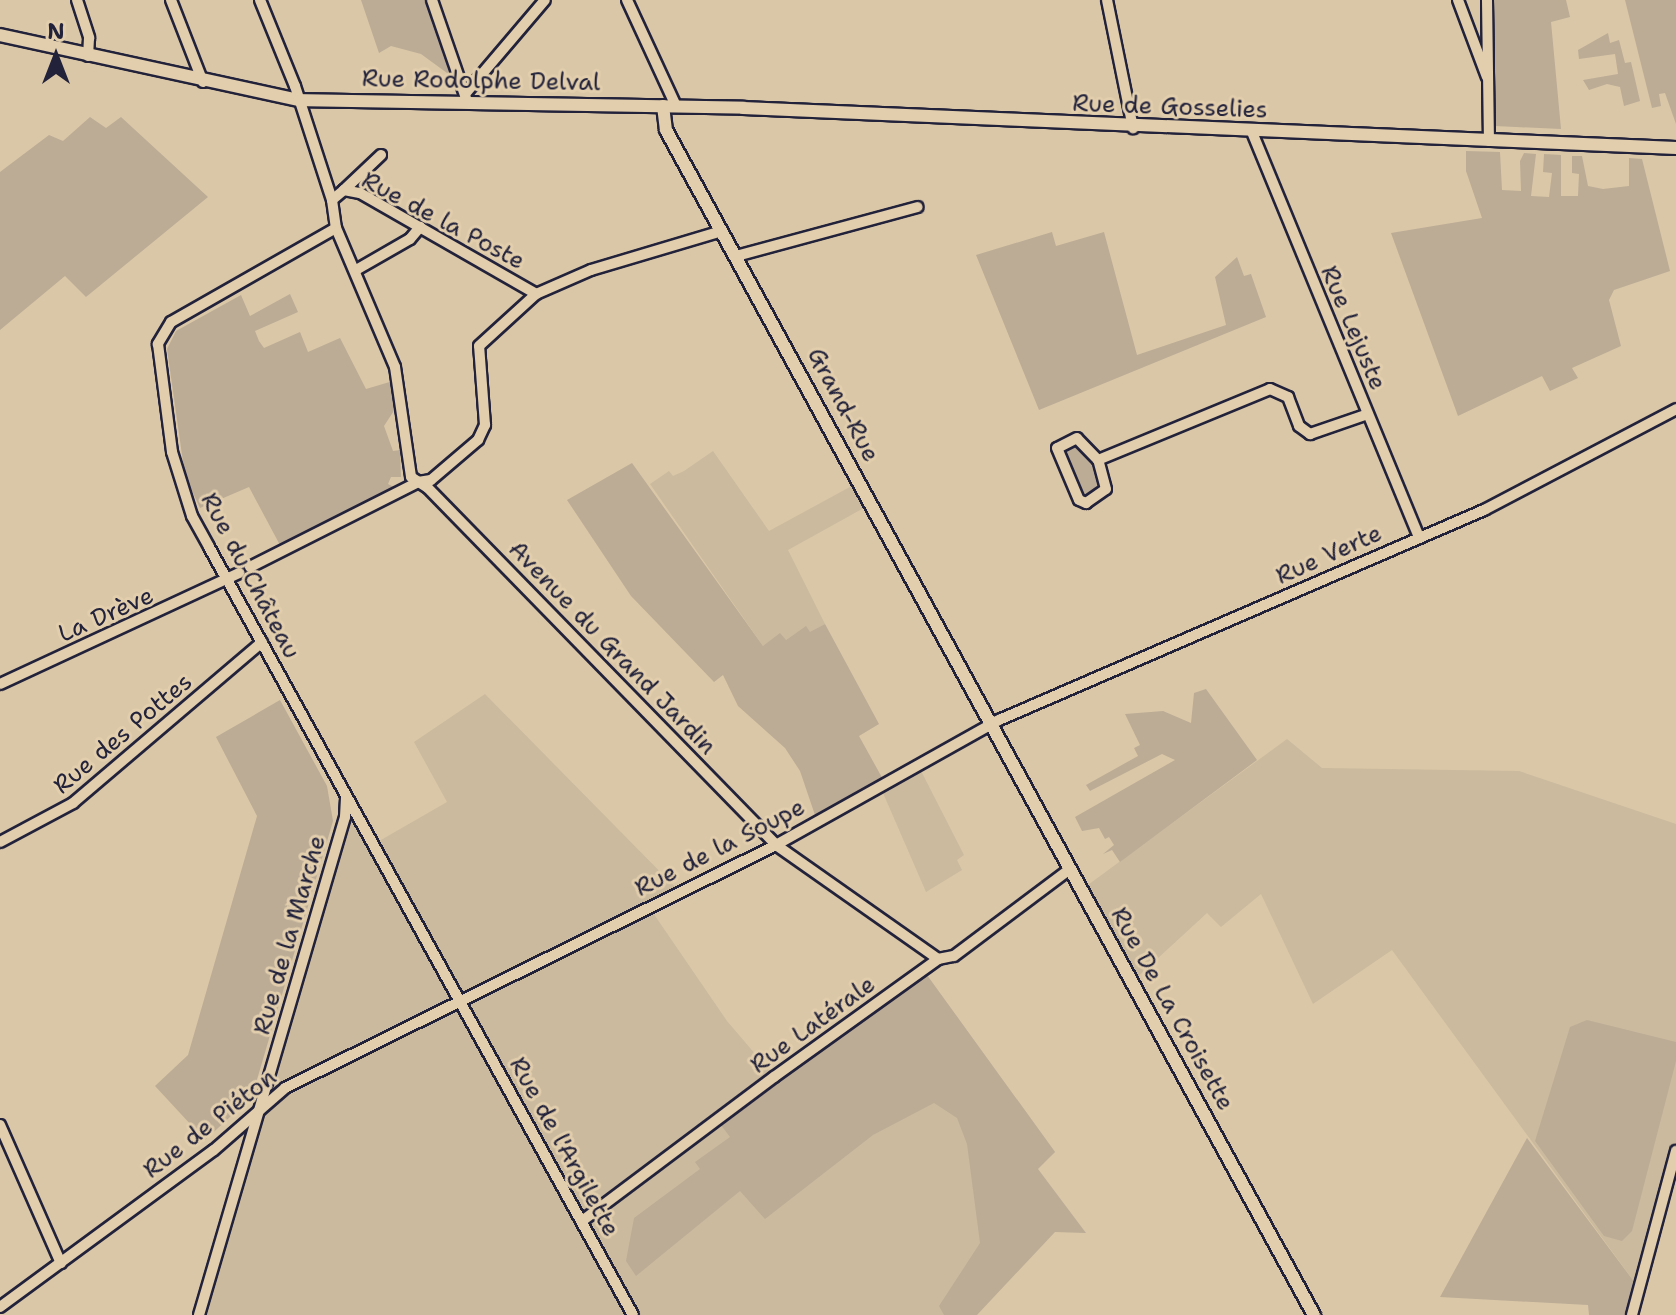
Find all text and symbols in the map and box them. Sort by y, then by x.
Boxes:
north arrow [16,16,96,96]
text: N [47,17,65,46]
street label: Rue Rodolphe Delval [362,65,600,97]
street label: Rue de Gosselies [1072,89,1268,125]
street label: Rue de la Poste [357,166,529,276]
street label: Rue Lejuste [1314,262,1392,394]
street label: Grand-Rue [801,343,885,467]
street label: Rue du Château [194,488,306,664]
street label: Rue Verte [1272,519,1386,591]
street label: Avenue du Grand Jardin [502,535,722,761]
street label: La Drève [54,581,158,649]
street label: Rue des Pottes [48,668,198,800]
street label: Rue de la Soupe [630,793,810,903]
street label: Rue de la Marche [248,832,332,1038]
street label: Rue De La Croisette [1104,903,1240,1115]
street label: Rue Latérale [745,970,881,1080]
street label: Rue de l'Argilette [503,1052,625,1242]
street label: Rue de Piéton [138,1063,282,1185]

